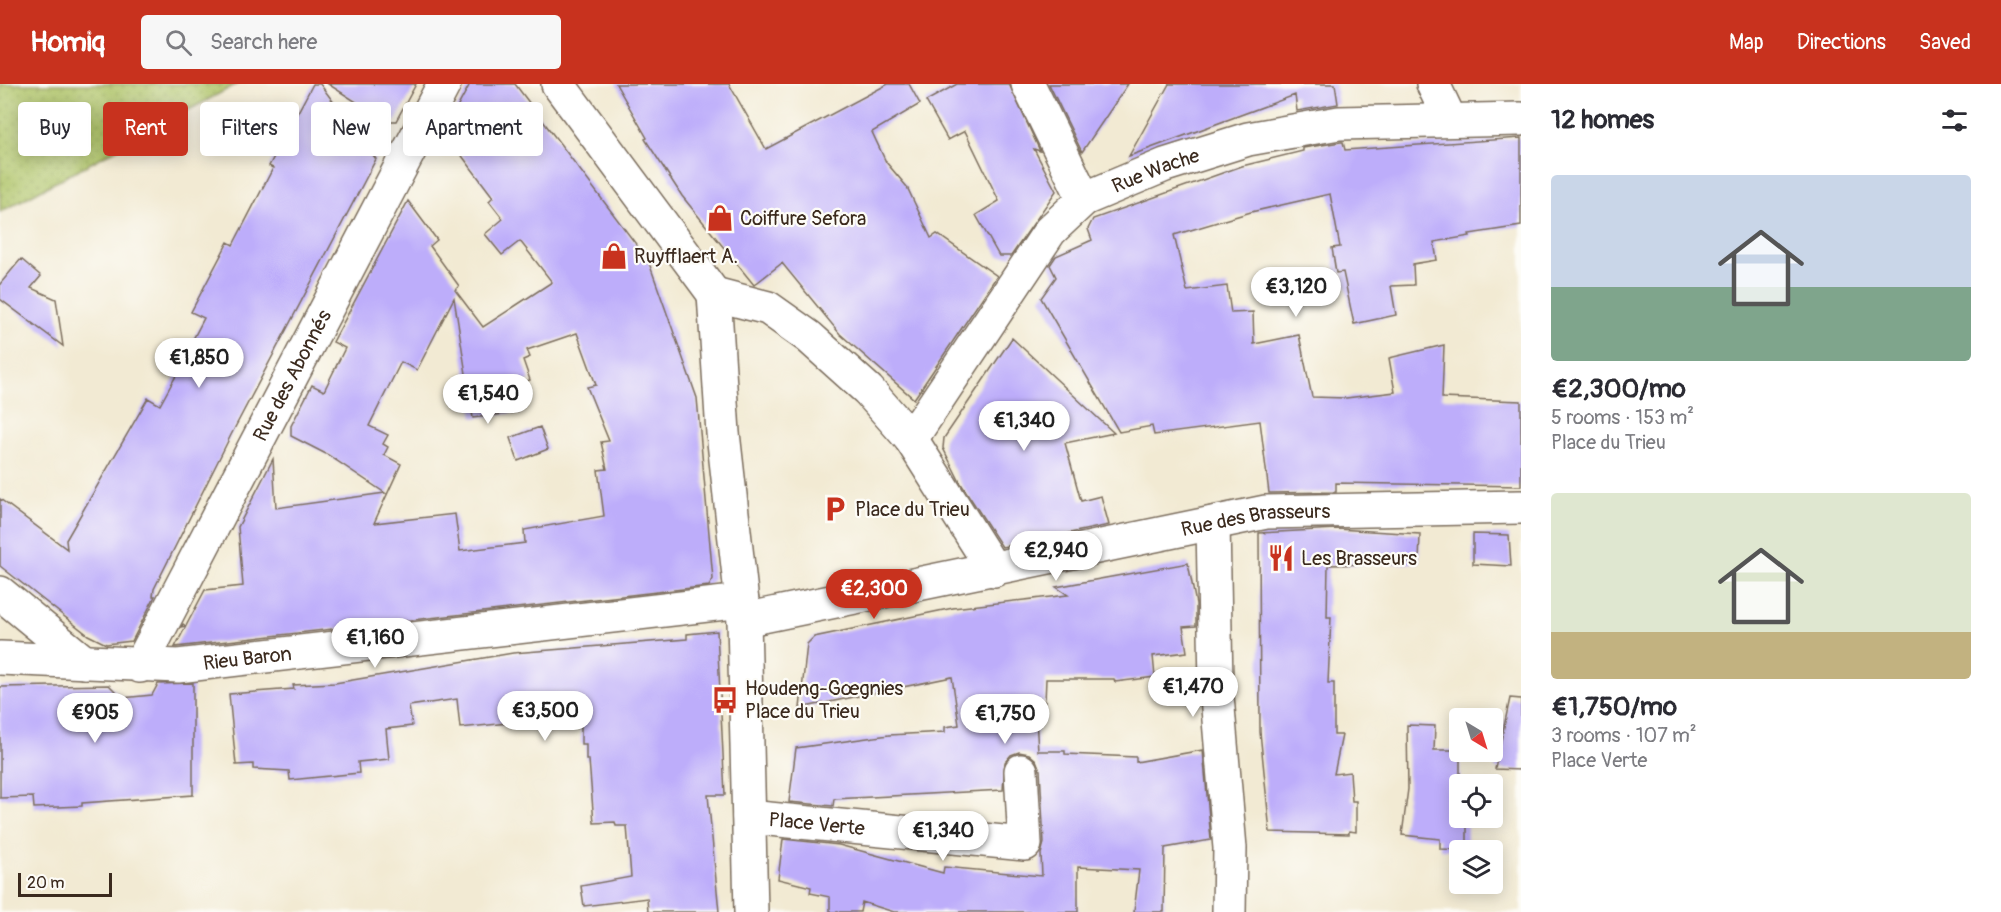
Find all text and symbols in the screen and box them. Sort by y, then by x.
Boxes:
search box [141,15,561,69]
text: Homiq [30,25,105,60]
icon: search [162,26,195,59]
text: Search here [210,28,317,56]
text: Map [1729,29,1764,56]
text: Directions [1797,29,1886,56]
text: Saved [1919,29,1971,56]
chip: Buy [18,102,91,156]
chip: Rent [103,102,188,156]
chip: Filters [200,102,299,156]
chip: New [311,102,391,156]
chip: Apartment [403,102,543,156]
text: 12 homes [1551,104,1654,136]
icon: filters [1938,104,1971,137]
street label: Rue Wache [1108,143,1202,198]
shop icon: Coiffure Sefora [705,203,735,233]
place label: Coiffure Sefora [740,206,866,231]
icon: home [1707,214,1815,322]
shop icon: Ruyfflaert A. [599,241,629,271]
place label: Ruyfflaert A. [634,244,738,269]
pin: €3,120 [1247,267,1345,318]
text: €3,120 [1265,274,1327,299]
street label: Rue des Abonnés [247,305,336,445]
pin: €1,850 [150,338,248,389]
text: €1,850 [169,345,229,370]
text: €2,300/mo [1551,373,1686,405]
pin: €1,540 [439,374,537,425]
text: €1,540 [457,381,519,406]
pin: €1,340 [975,401,1073,452]
text: 5 rooms · 153 m² [1551,405,1694,430]
text: €1,340 [993,408,1055,433]
text: Place du Trieu [1551,430,1666,455]
parking icon: Place du Trieu [820,494,850,524]
place label: Place du Trieu [855,497,970,522]
street label: Rue des Brasseurs [1179,498,1331,542]
pin: €2,940 [1007,531,1105,582]
icon: home [1707,532,1815,640]
text: €2,940 [1023,538,1089,563]
restaurant icon: Les Brasseurs [1266,543,1296,573]
place label: Les Brasseurs [1301,546,1417,571]
pin: €2,300 [825,569,923,620]
text: €2,300 [840,576,908,601]
pin: €1,160 [326,618,424,669]
text: €1,160 [345,625,405,650]
street label: Rieu Baron [202,641,293,676]
pin: €1,470 [1144,667,1242,718]
text: €1,470 [1162,674,1224,699]
place label: Houdeng-Gœgnies Place du Trieu [745,676,903,724]
bus stop icon: Houdeng-Gœgnies Place du Trieu [710,685,740,715]
pin: €3,500 [496,691,594,742]
text: €1,750/mo [1551,691,1677,723]
pin: €905 [59,693,131,744]
pin: €1,750 [956,694,1054,745]
text: €3,500 [511,698,579,723]
text: €905 [71,700,119,725]
text: €1,750 [974,701,1036,726]
north arrow [1449,708,1503,762]
map controls [1449,708,1503,894]
text: 3 rooms · 107 m² [1551,723,1697,748]
text: Place Verte [1551,748,1647,773]
button: locate [1449,774,1503,828]
street label: Place Verte [767,806,866,841]
pin: €1,340 [894,811,992,862]
text: €1,340 [912,818,974,843]
button: layers [1449,840,1503,894]
scale bar [18,870,112,898]
text: 20 m [27,873,65,893]

